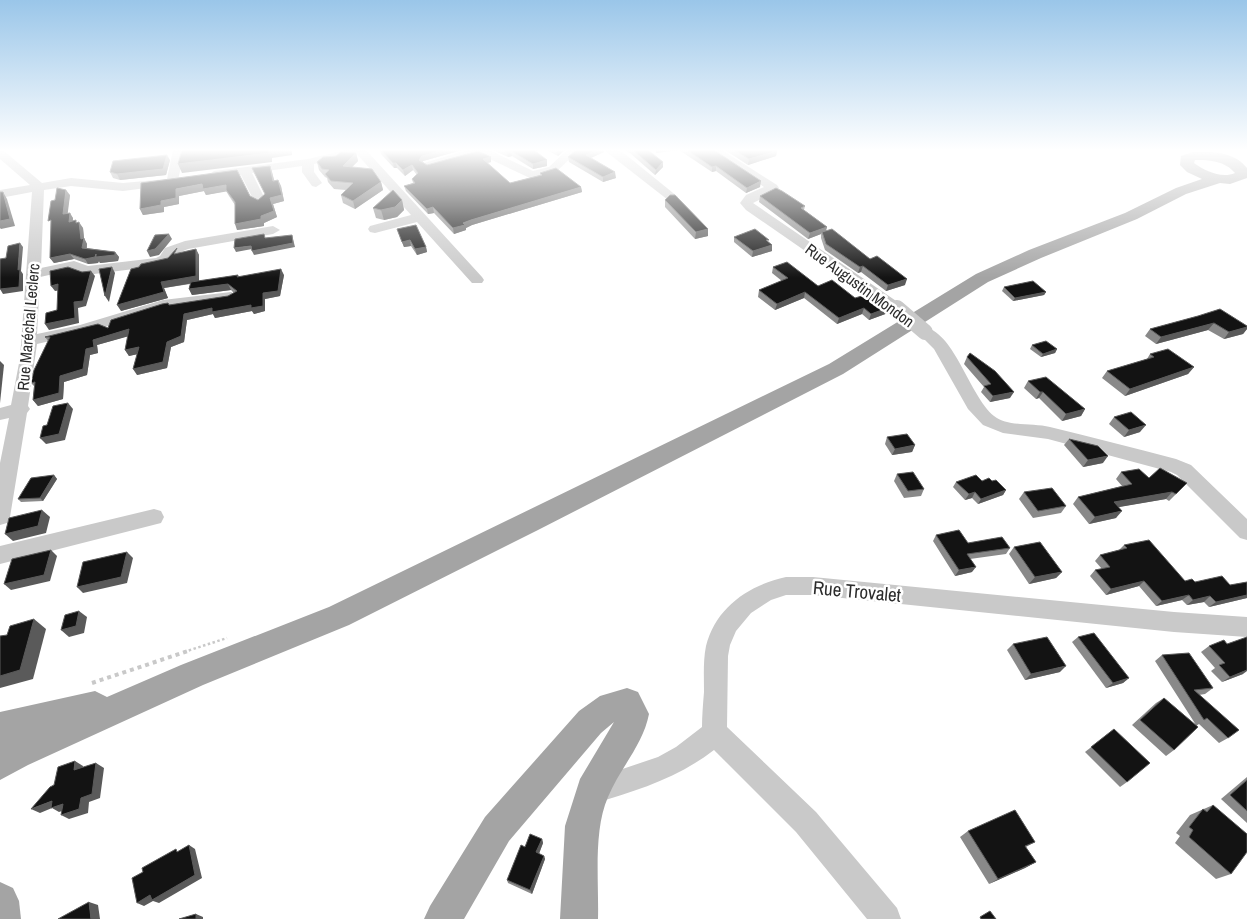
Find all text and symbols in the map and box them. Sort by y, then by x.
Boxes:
street label: Rue Augustin Mondon [801,238,919,332]
street label: Rue Maréchal Leclerc [11,262,45,392]
street label: Rue Trovalet [812,574,903,608]

